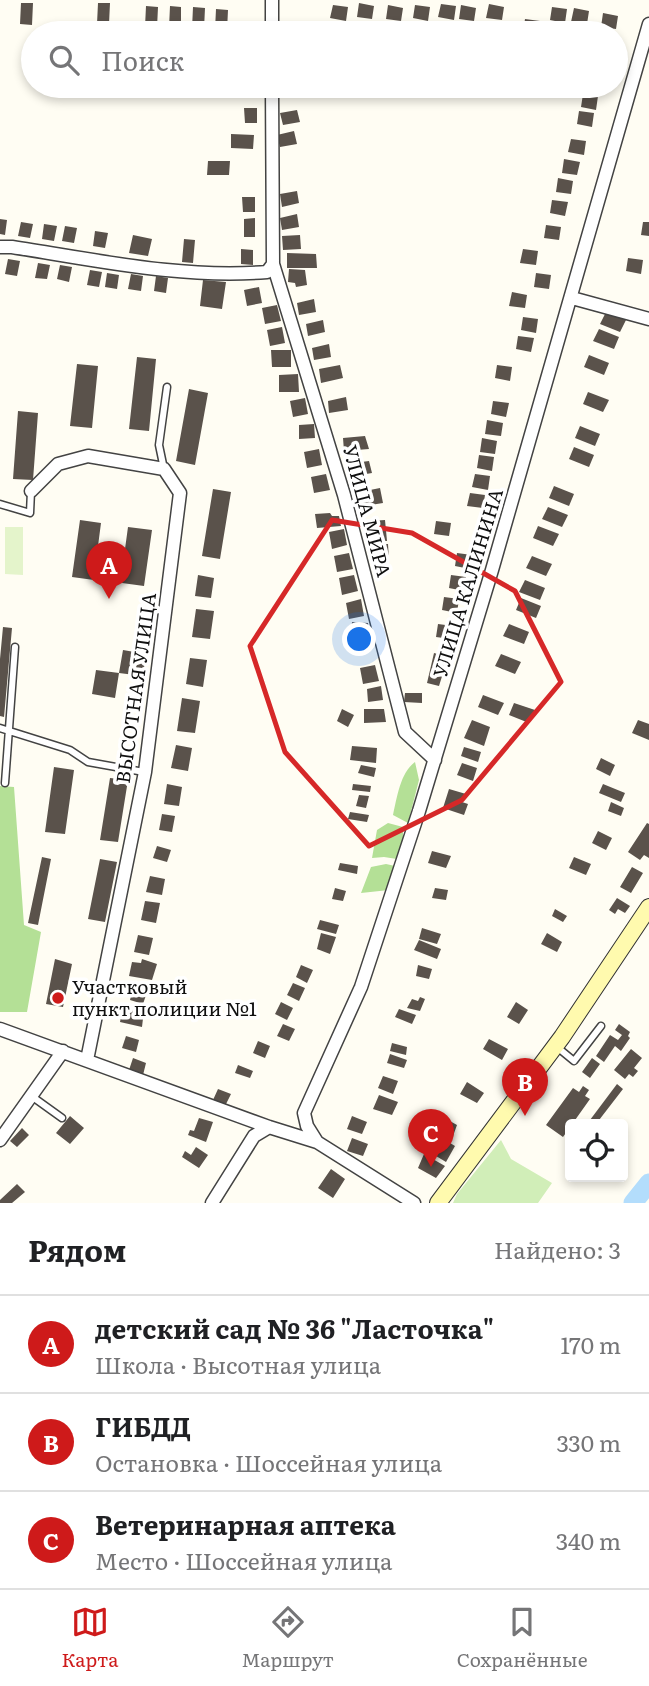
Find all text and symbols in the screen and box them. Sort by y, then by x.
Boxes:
search box [21,21,628,98]
text: Поиск [101,40,184,79]
icon: search [45,41,83,79]
street label: УЛИЦА МИРА [337,442,399,580]
street label: УЛИЦА КАЛИНИНА [425,485,509,681]
pin: A [86,541,132,599]
street label: ВЫСОТНАЯ УЛИЦА [108,591,162,785]
your location [342,622,376,656]
place label: Участковый пункт полиции №1 [72,972,257,1022]
marker: Участковый пункт полиции №1 [50,990,66,1006]
pin: B [502,1058,548,1116]
pin: C [408,1109,454,1167]
map controls [565,1119,628,1182]
button: locate [565,1119,628,1182]
text: Рядом [28,1227,126,1271]
text: Найдено: 3 [494,1232,621,1266]
text: детский сад № 36 "Ласточка" [95,1308,494,1347]
text: A [42,1327,60,1361]
text: 170 m [560,1327,621,1361]
text: Школа · Высотная улица [95,1347,381,1381]
text: ГИБДД [95,1406,191,1445]
text: B [43,1425,59,1459]
text: 330 m [557,1425,621,1459]
text: Остановка · Шоссейная улица [95,1445,442,1479]
text: Ветеринарная аптека [95,1504,396,1543]
text: C [43,1523,59,1557]
text: 340 m [556,1523,621,1557]
text: Место · Шоссейная улица [95,1543,392,1577]
tab: Карта [61,1603,118,1673]
tab: Маршрут [241,1603,334,1673]
tab: Сохранённые [457,1603,588,1673]

